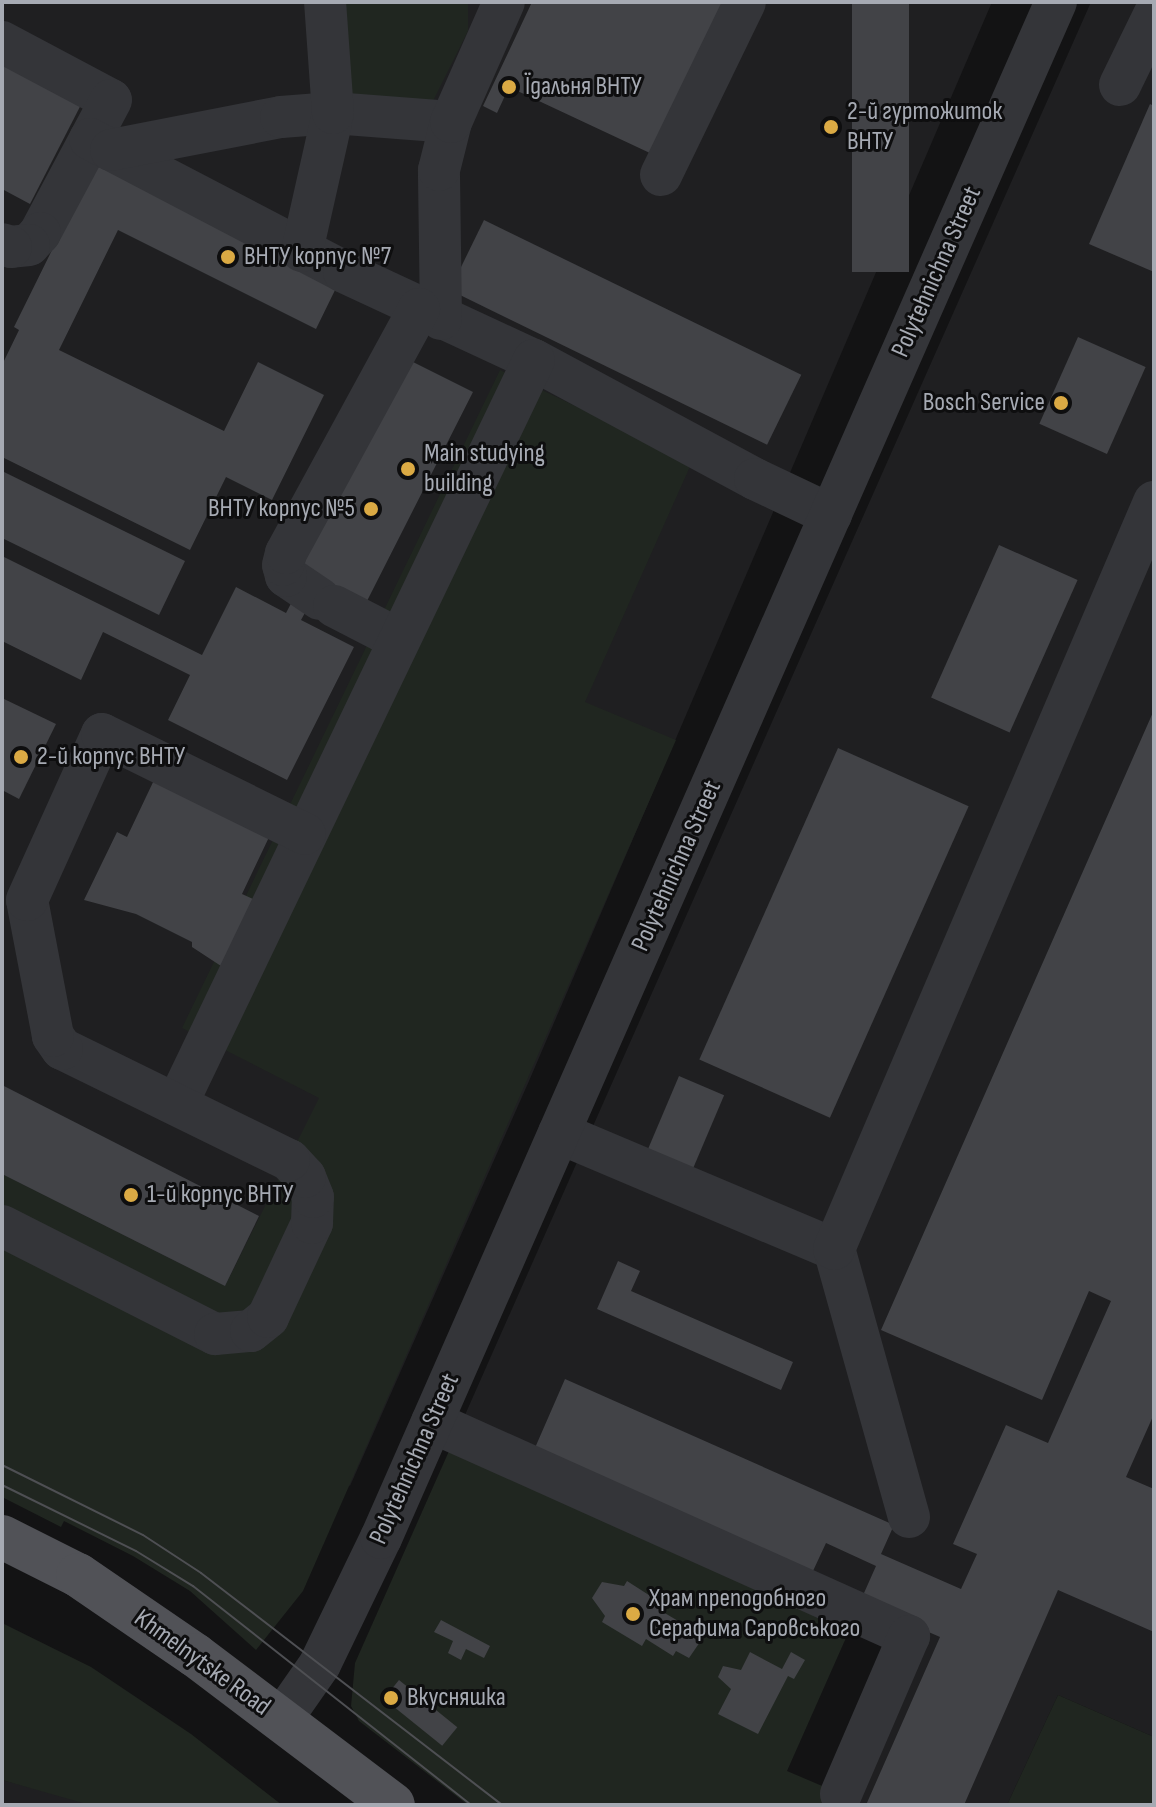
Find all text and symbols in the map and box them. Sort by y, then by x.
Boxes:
place label: Їдальня ВНТУ [525,71,642,103]
marker: Їдальня ВНТУ [500,78,518,96]
place label: 2-й гуртожиток ВНТУ [847,96,1002,158]
marker: 2-й гуртожиток ВНТУ [822,118,840,136]
street label: Polytehnichna Street [885,182,989,362]
place label: ВНТУ корпус №7 [244,241,391,273]
marker: ВНТУ корпус №7 [219,248,237,266]
place label: Bosch Service [923,387,1045,419]
marker: Bosch Service [1052,394,1070,412]
place label: Main studying building [424,438,545,500]
marker: Main studying building [399,460,417,478]
place label: ВНТУ корпус №5 [208,493,355,525]
marker: ВНТУ корпус №5 [362,500,380,518]
place label: 2-й корпус ВНТУ [37,741,185,773]
marker: 2-й корпус ВНТУ [12,748,30,766]
street label: Polytehnichna Street [625,776,729,956]
place label: 1-й корпус ВНТУ [147,1179,294,1211]
marker: 1-й корпус ВНТУ [122,1186,140,1204]
street label: Polytehnichna Street [363,1369,467,1549]
place label: Храм преподобного Серафима Саровського [649,1583,860,1644]
street label: Khmelnytske Road [128,1603,276,1723]
marker: Храм преподобного Серафима Саровського [624,1605,642,1623]
place label: Вкусняшка [407,1682,506,1714]
marker: Вкусняшка [382,1689,400,1707]

